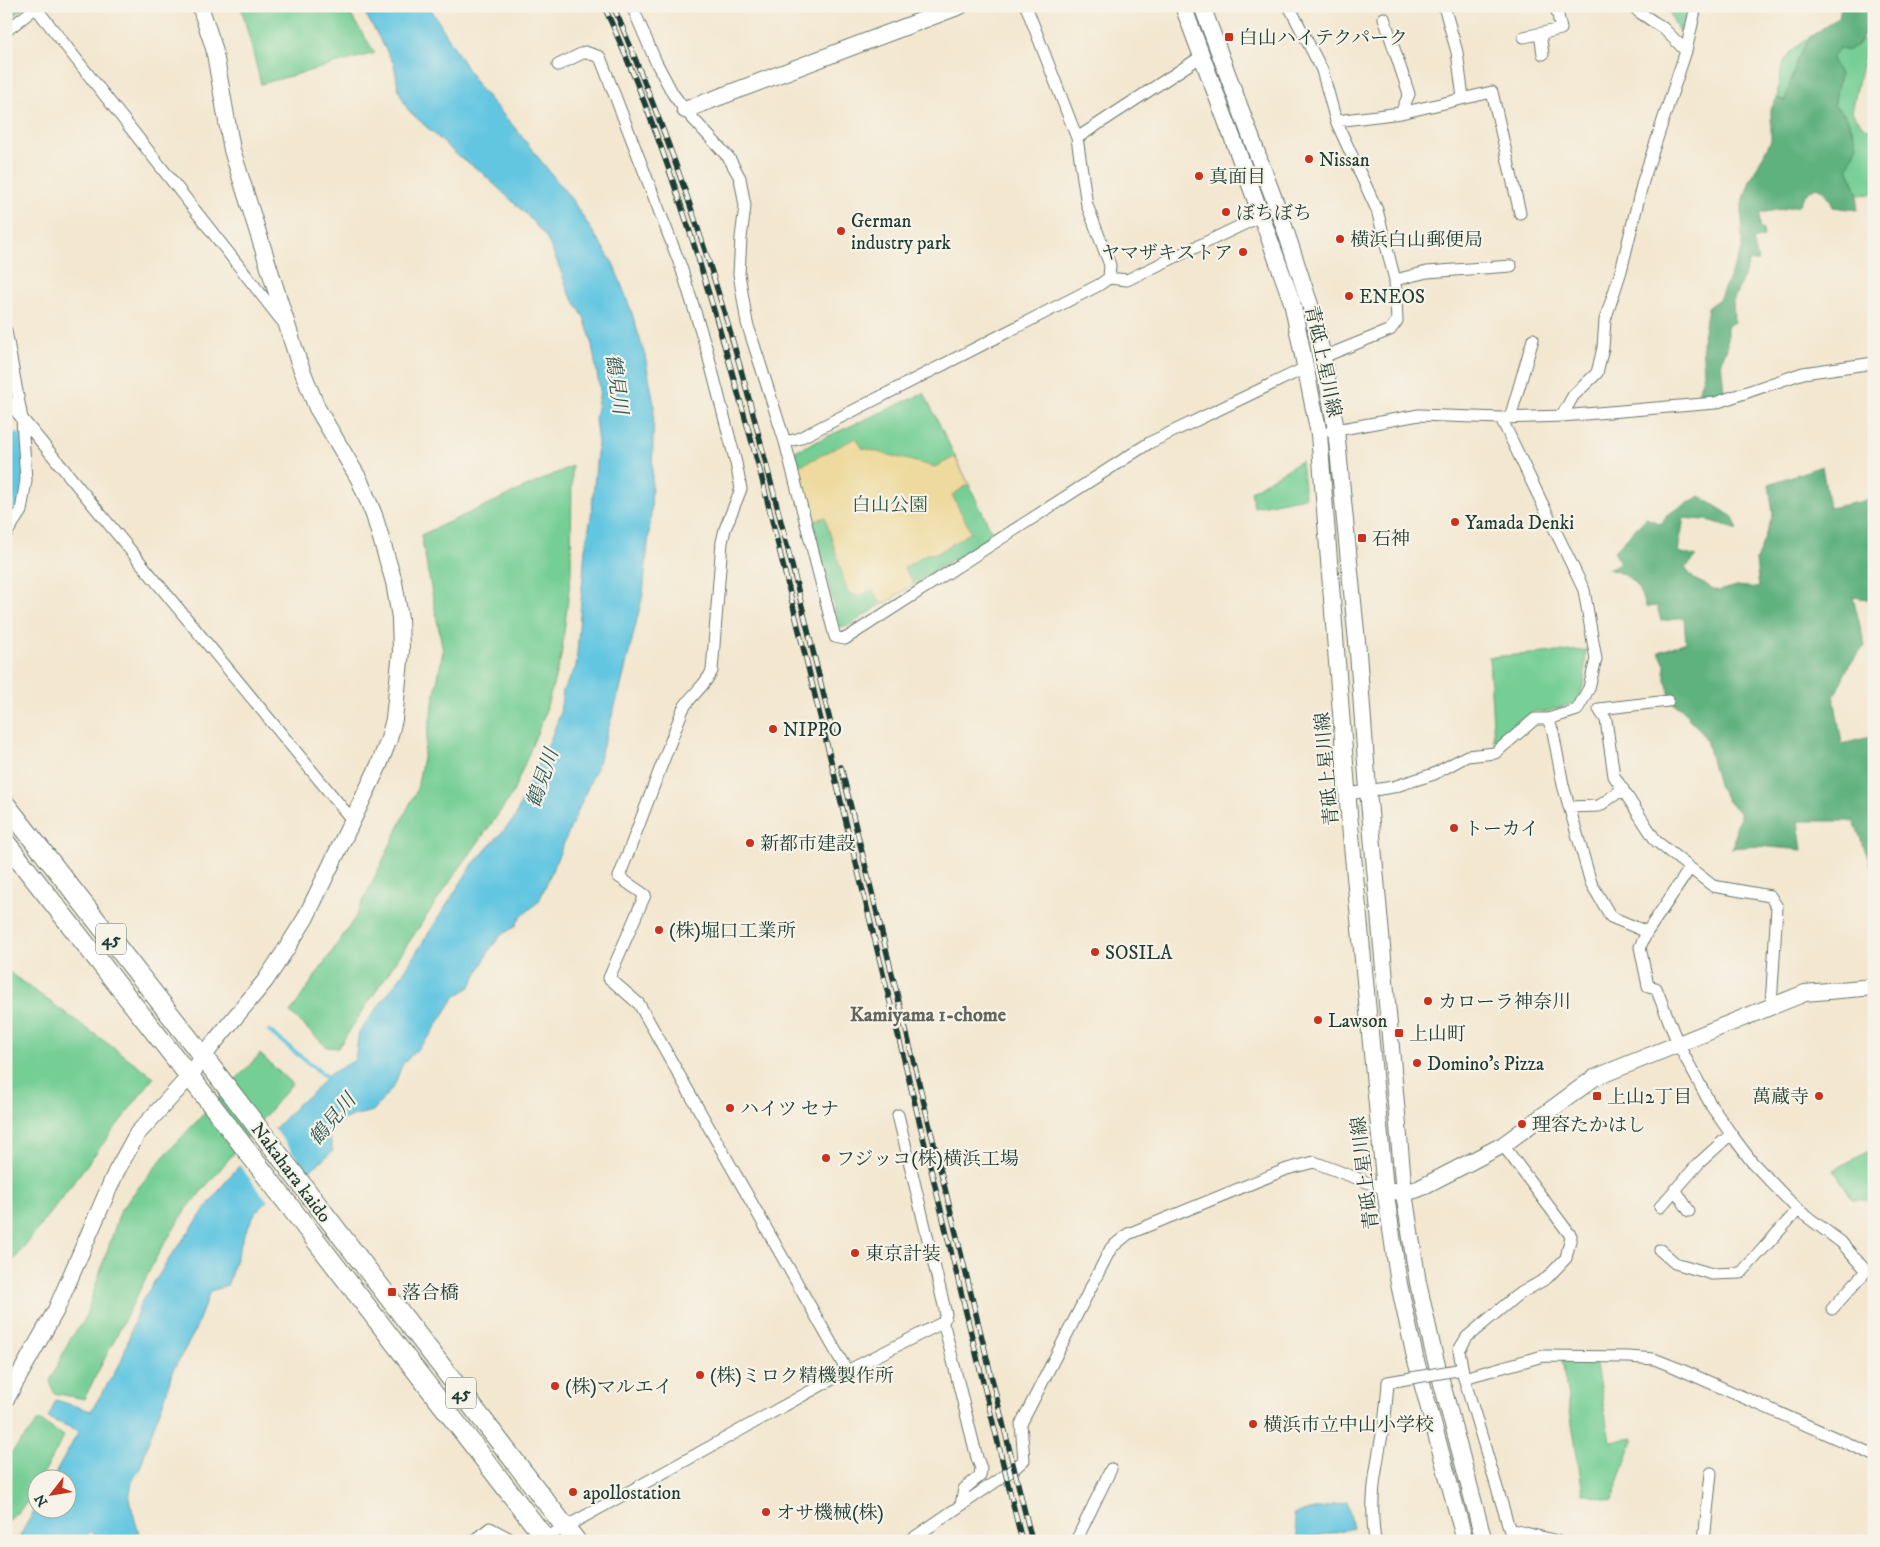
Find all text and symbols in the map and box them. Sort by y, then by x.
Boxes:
place label: 白山ハイテクパーク [1239,27,1408,50]
marker: 白山ハイテクパーク [1223,31,1235,43]
place label: Nissan [1319,149,1370,172]
marker: Nissan [1303,153,1315,165]
place label: 真面目 [1209,166,1266,189]
marker: 真面目 [1193,170,1205,182]
place label: ぼちぼち [1236,202,1312,225]
marker: ぼちぼち [1220,206,1232,218]
place label: German industry park [851,210,952,255]
marker: German industry park [835,225,847,237]
place label: 横浜白山郵便局 [1350,229,1483,252]
marker: 横浜白山郵便局 [1334,233,1346,245]
place label: ヤマザキストア [1101,242,1233,265]
marker: ヤマザキストア [1237,246,1249,258]
place label: ENEOS [1359,286,1425,309]
marker: ENEOS [1343,290,1355,302]
street label: 青砥上星川線 [1299,303,1346,419]
water label: 鶴見川 [599,353,632,418]
park label: 白山公園 [852,494,928,517]
place label: Yamada Denki [1465,512,1574,535]
marker: Yamada Denki [1449,516,1461,528]
place label: 石神 [1372,528,1410,551]
marker: 石神 [1356,532,1368,544]
street label: 青砥上星川線 [1311,711,1344,827]
place label: NIPPO [783,719,842,742]
marker: NIPPO [767,723,779,735]
water label: 鶴見川 [522,744,566,811]
place label: トーカイ [1464,818,1539,841]
marker: トーカイ [1448,822,1460,834]
place label: 新都市建設 [760,833,855,856]
marker: 新都市建設 [744,837,756,849]
place label: (株)堀口工業所 [669,920,796,943]
road number: 45 [96,924,126,954]
marker: (株)堀口工業所 [653,924,665,936]
place label: SOSILA [1105,942,1173,965]
marker: SOSILA [1089,946,1101,958]
place label: カローラ神奈川 [1438,991,1571,1014]
marker: カローラ神奈川 [1422,995,1434,1007]
district label: Kamiyama 1-chome [850,1003,1007,1028]
place label: Lawson [1328,1010,1387,1033]
marker: Lawson [1312,1014,1324,1026]
place label: 上山町 [1409,1023,1466,1046]
marker: 上山町 [1393,1027,1405,1039]
place label: Domino's Pizza [1427,1053,1544,1076]
marker: Domino's Pizza [1411,1057,1423,1069]
place label: 上山2丁目 [1607,1086,1692,1109]
place label: 萬蔵寺 [1752,1086,1809,1109]
water label: 鶴見川 [304,1087,363,1151]
marker: 上山2丁目 [1591,1090,1603,1102]
marker: 萬蔵寺 [1813,1090,1825,1102]
place label: ハイツ セナ [740,1098,839,1121]
marker: ハイツ セナ [724,1102,736,1114]
place label: 理容たかはし [1532,1114,1646,1137]
street label: 青砥上星川線 [1347,1115,1384,1231]
street label: Nakahara kaido [246,1118,336,1227]
marker: 理容たかはし [1516,1118,1528,1130]
place label: フジッコ(株)横浜工場 [836,1148,1019,1171]
marker: フジッコ(株)横浜工場 [820,1152,832,1164]
place label: 東京計装 [865,1243,941,1266]
marker: 東京計装 [849,1247,861,1259]
place label: 落合橋 [402,1282,459,1305]
marker: 落合橋 [386,1286,398,1298]
place label: (株)ミロク精機製作所 [710,1365,894,1388]
marker: (株)ミロク精機製作所 [694,1369,706,1381]
place label: (株)マルエイ [565,1376,673,1399]
road number: 45 [446,1378,476,1409]
marker: (株)マルエイ [549,1380,561,1392]
place label: 横浜市立中山小学校 [1263,1414,1434,1437]
marker: 横浜市立中山小学校 [1247,1418,1259,1430]
north arrow [28,1470,78,1520]
place label: apollostation [583,1482,681,1505]
marker: apollostation [567,1486,579,1498]
text: N [31,1490,52,1510]
place label: オサ機械(株) [776,1502,884,1525]
marker: オサ機械(株) [760,1506,772,1518]

